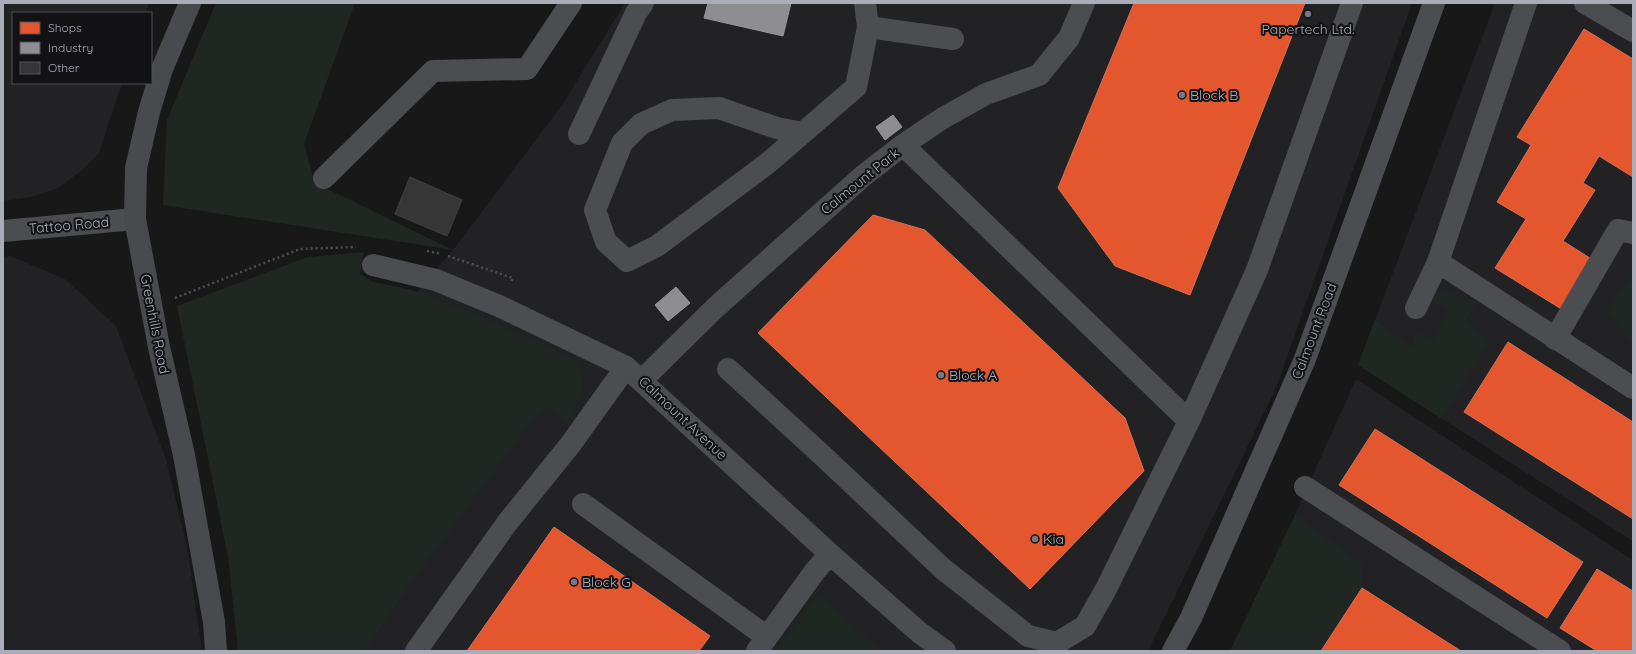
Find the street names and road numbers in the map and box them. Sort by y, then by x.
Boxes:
street label: Calmount Park [817,144,903,218]
street label: Tattoo Road [28,213,110,237]
street label: Greenhills Road [137,273,173,375]
street label: Calmount Road [1287,280,1341,382]
street label: Calmount Avenue [635,372,731,464]

